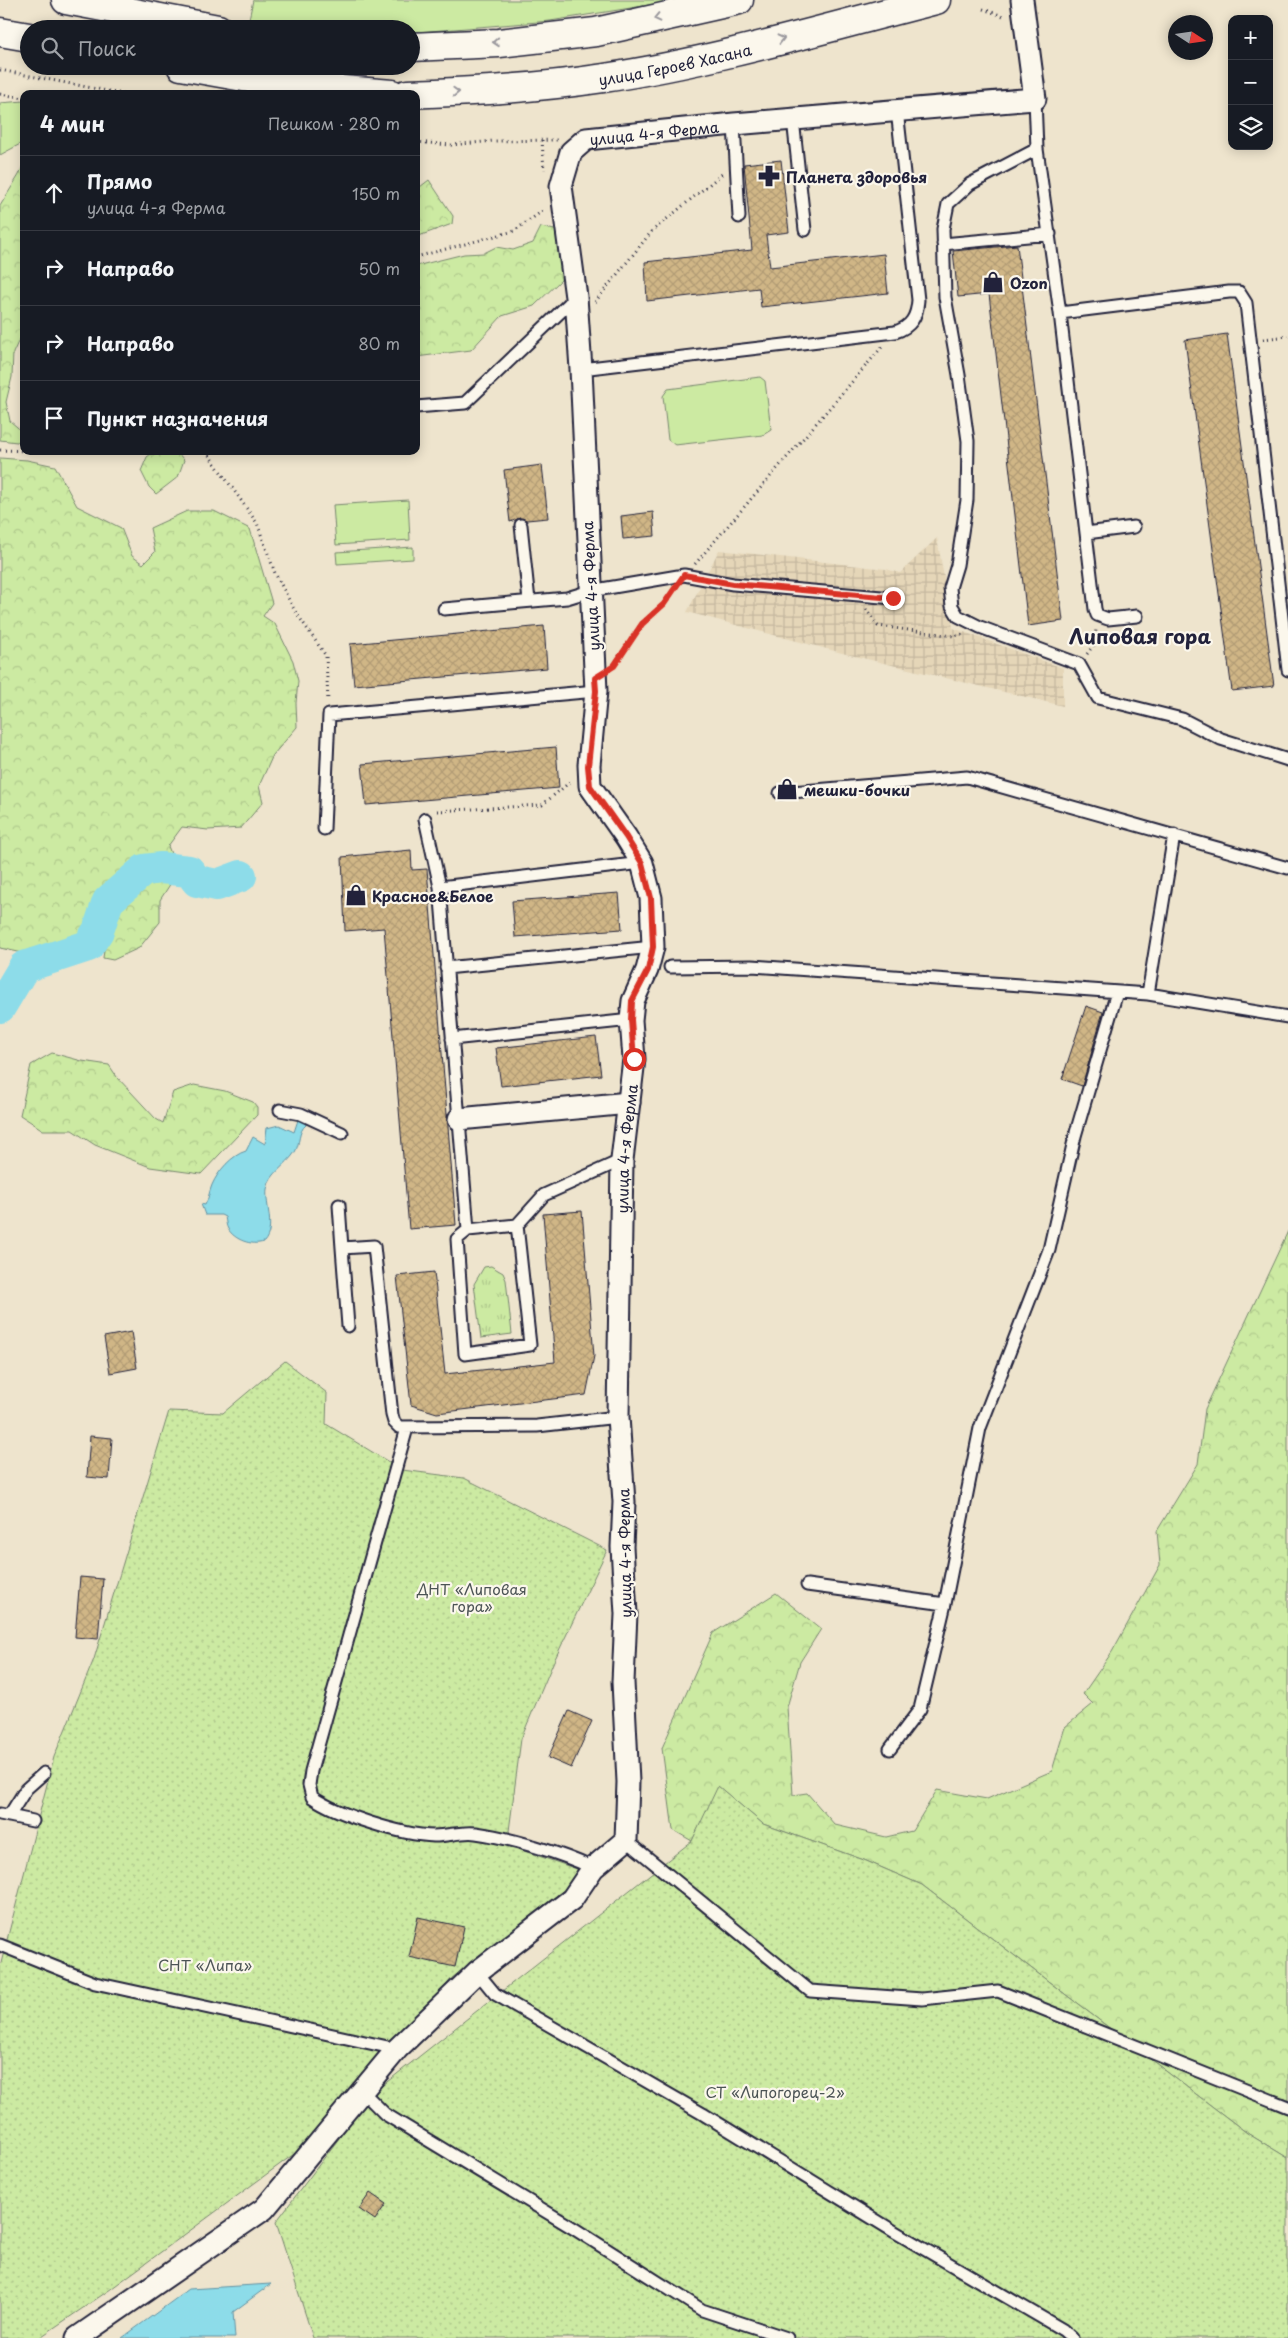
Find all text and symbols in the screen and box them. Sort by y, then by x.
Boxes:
one-way arrow [652,12,661,23]
north arrow [1168,15,1213,60]
map controls [1228,15,1273,150]
button: + [1228,15,1273,60]
search box [20,20,420,75]
icon: search [38,34,66,62]
text: Поиск [78,34,136,62]
one-way arrow [776,34,785,45]
one-way arrow [492,37,500,48]
street label: улица Героев Хасана [597,37,754,90]
button: − [1228,60,1273,105]
one-way arrow [452,87,460,98]
button: layers [1228,105,1273,150]
text: 4 мин [40,107,105,139]
text: Пешком · 280 m [268,111,400,135]
street label: улица 4-я Ферма [588,114,721,150]
pharmacy icon: Планета здоровья [756,163,782,189]
place label: Планета здоровья [786,165,927,188]
text: Прямо [87,167,152,195]
icon: ahead [40,179,68,207]
text: 150 m [352,181,400,205]
text: улица 4-я Ферма [87,195,225,219]
icon: right [40,254,68,282]
text: Направо [87,254,174,282]
text: 50 m [359,256,400,280]
shop icon: Ozon [980,269,1006,295]
place label: Ozon [1010,271,1048,294]
icon: right [40,329,68,357]
text: Направо [87,329,174,357]
text: 80 m [358,331,400,355]
icon: arrive [40,404,68,432]
text: Пункт назначения [87,404,268,432]
street label: улица 4-я Ферма [575,520,605,651]
route end [882,587,905,610]
district label: Липовая гора [1069,621,1211,651]
shop icon: мешки-бочки [774,776,800,802]
place label: мешки-бочки [804,778,910,801]
shop icon: Красное&Белое [343,882,369,908]
place label: Красное&Белое [372,884,494,907]
route start [623,1048,646,1071]
street label: улица 4-я Ферма [610,1082,643,1214]
street label: улица 4-я Ферма [611,1487,637,1618]
park label: ДНТ «Липовая гора» [416,1577,527,1617]
park label: СНТ «Липа» [158,1953,253,1976]
park label: СТ «Липогорец-2» [705,2080,845,2103]

